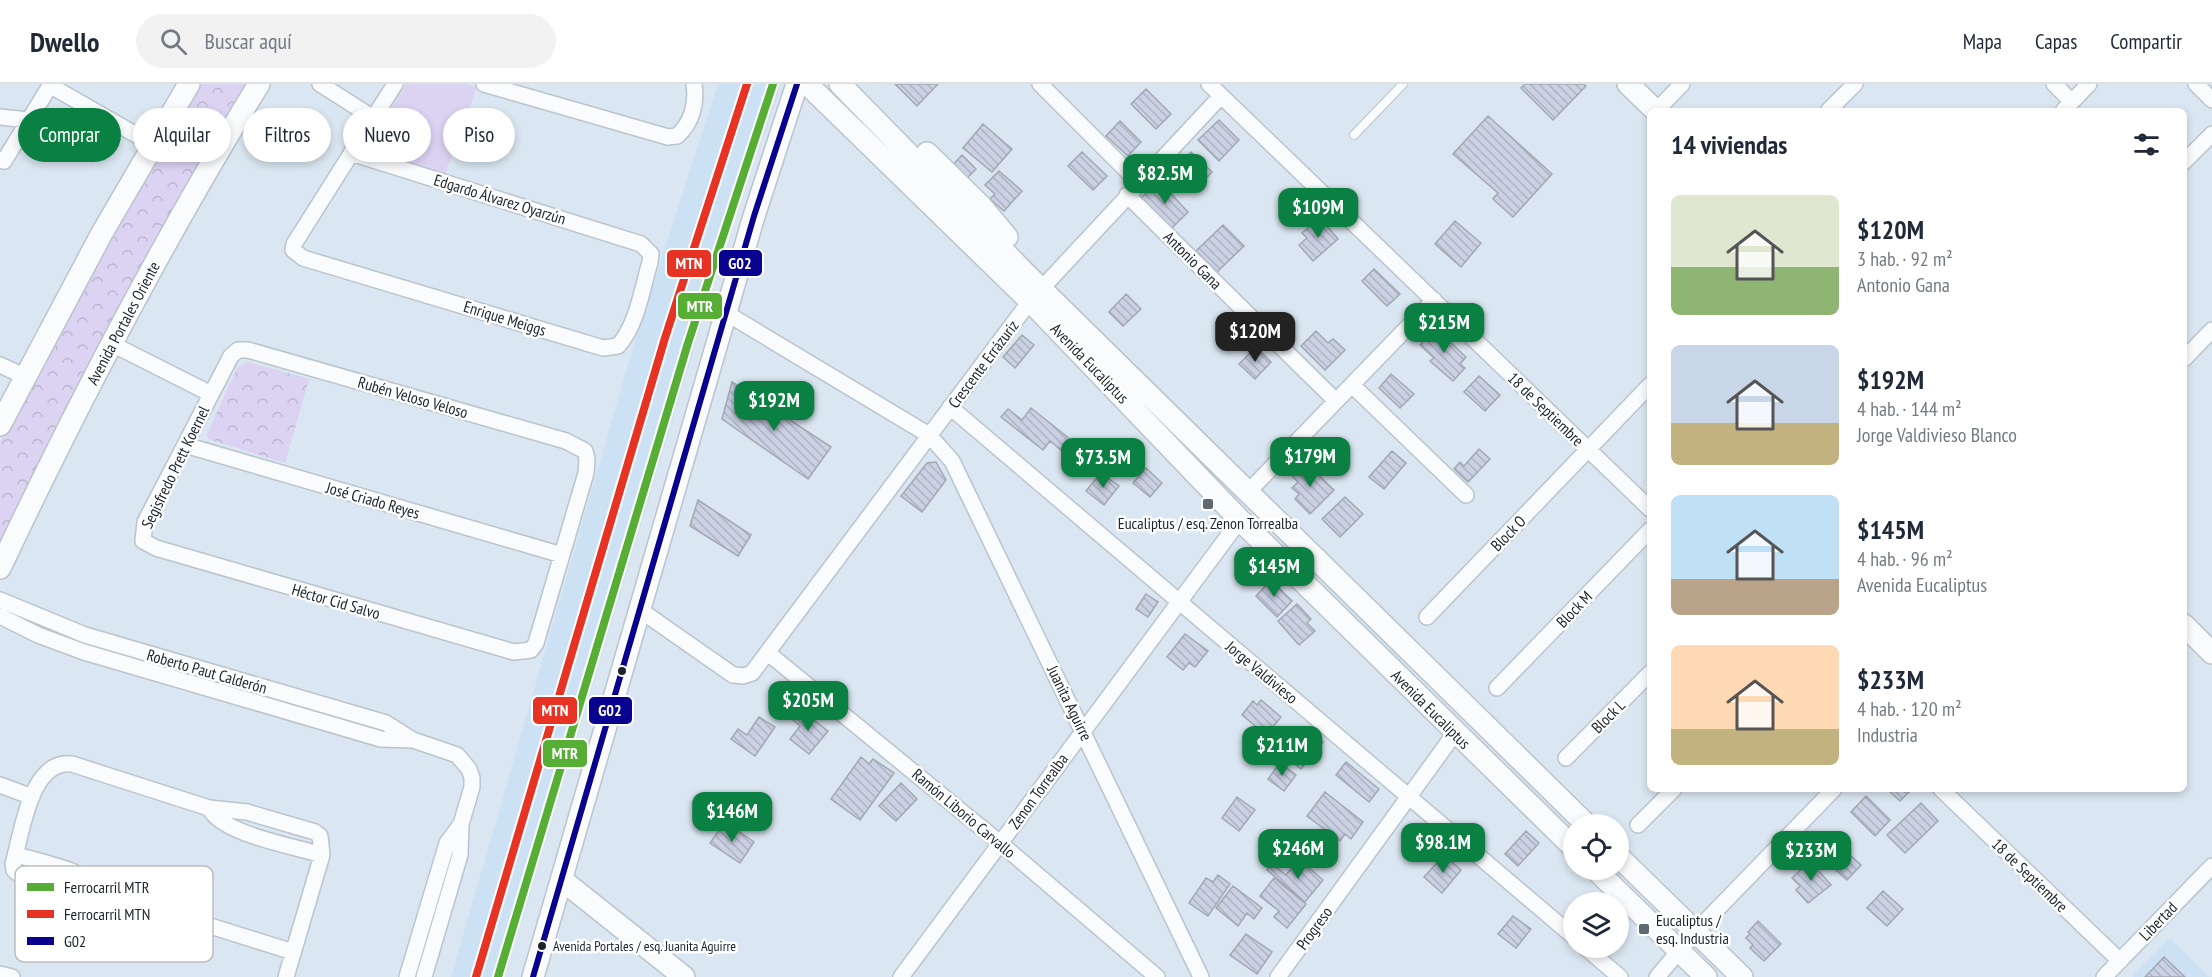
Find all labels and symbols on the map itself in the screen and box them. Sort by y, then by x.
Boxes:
pin: $82.5M [1116,154,1214,205]
street label: Edgardo Álvarez Oyarzún [432,169,568,229]
pin: $109M [1276,188,1360,239]
street label: Antonio Gana [1160,227,1226,293]
line badge: MTN [666,249,712,278]
line badge: G02 [718,249,763,277]
text: MTN [676,253,702,273]
text: G02 [728,253,752,273]
street label: Avenida Portales Oriente [82,258,164,388]
line badge: MTR [677,292,723,320]
street label: Enrique Meiggs [461,296,549,340]
text: MTR [687,296,713,316]
pin: $215M [1402,303,1486,354]
pin: $120M [1213,312,1297,363]
street label: Crescente Errázuriz [943,316,1023,412]
street label: Avenida Eucaliptus [1047,319,1133,407]
street label: 18 de Septiembre [1504,368,1588,450]
street label: Rubén Veloso Veloso [356,372,470,422]
pin: $192M [732,381,816,432]
street label: Segisfredo Prett Koernel [137,402,213,532]
pin: $179M [1268,437,1352,488]
pin: $73.5M [1054,438,1152,489]
street label: José Criado Reyes [323,477,422,523]
marker: Eucaliptus / esq. Zenon Torrealba [1201,497,1215,511]
street label: Block O [1486,511,1530,555]
place label: Eucaliptus / esq. Zenon Torrealba [1118,513,1298,533]
pin: $145M [1232,547,1316,598]
street label: Héctor Cid Salvo [290,579,383,623]
street label: Block M [1552,586,1596,632]
street label: Jorge Valdivieso [1221,636,1302,708]
street label: Roberto Paut Calderón [145,644,269,698]
street label: Juanita Aguirre [1043,661,1097,744]
unlabelled marker [616,665,628,677]
street label: Avenida Eucaliptus [1387,665,1475,753]
pin: $205M [766,681,850,732]
street label: Block L [1587,695,1629,737]
line badge: MTN [532,696,578,725]
line badge: G02 [588,696,633,725]
text: MTN [542,700,568,720]
text: G02 [598,700,622,720]
pin: $211M [1240,726,1324,777]
line badge: MTR [542,739,588,768]
text: MTR [552,743,578,763]
street label: Zenon Torrealba [1004,749,1072,833]
street label: Ramón Liborio Carvallo [908,764,1020,862]
pin: $146M [690,792,774,843]
pin: $98.1M [1394,823,1492,874]
pin: $246M [1256,829,1340,880]
pin: $233M [1769,831,1853,882]
street label: 18 de Septiembre [1988,834,2072,916]
legend [15,866,213,962]
text: Ferrocarril MTR [64,877,150,897]
street label: Libertad [2135,897,2181,945]
street label: Progreso [1292,903,1336,953]
text: Ferrocarril MTN [64,904,150,924]
place label: Eucaliptus / esq. Industria [1656,910,1729,948]
marker: Eucaliptus / esq. Industria [1637,922,1651,936]
text: G02 [64,931,86,951]
place label: Avenida Portales / esq. Juanita Aguirre [553,937,736,955]
marker: Avenida Portales / esq. Juanita Aguirre [536,940,548,952]

